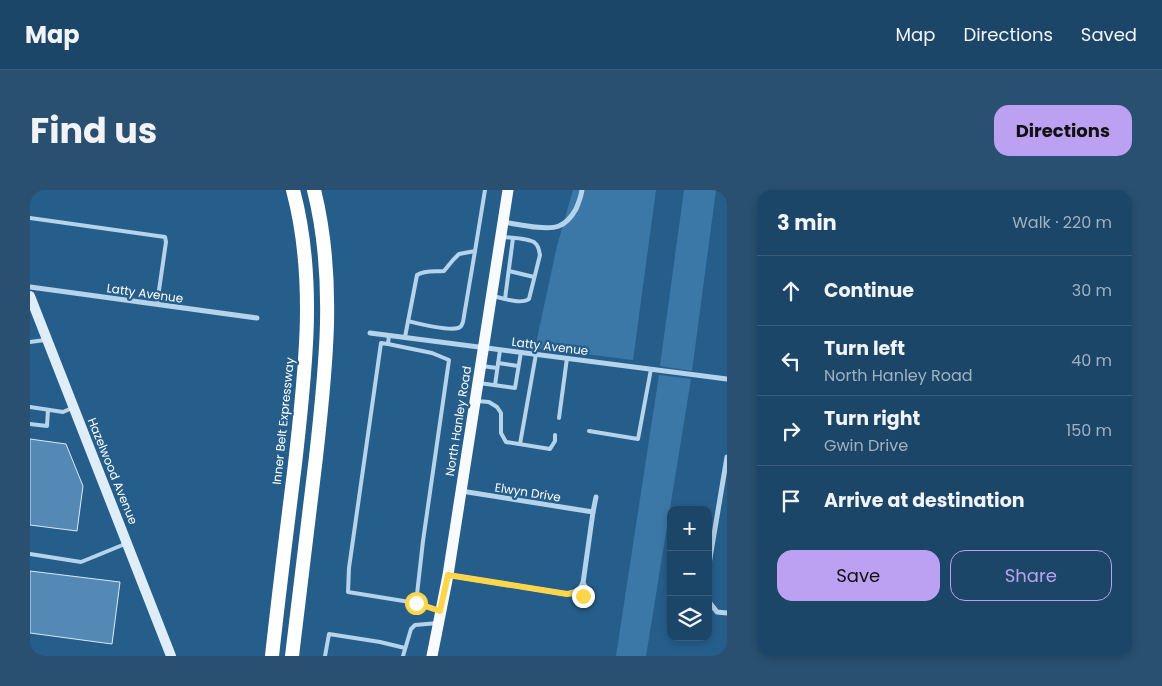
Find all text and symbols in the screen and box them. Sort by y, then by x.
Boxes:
text: Map [25,18,80,51]
text: Map [896,22,935,47]
text: Directions [963,22,1053,47]
text: Saved [1081,22,1137,47]
button: Directions [994,105,1132,156]
text: Find us [30,106,157,155]
text: 3 min [777,208,837,237]
text: Walk · 220 m [1012,211,1112,234]
icon: ahead [777,277,805,305]
text: Continue [824,277,914,304]
street label: Latty Avenue [106,279,184,307]
text: 30 m [1072,279,1112,302]
street label: Latty Avenue [511,333,589,359]
text: Turn left [824,335,905,362]
icon: left [777,347,805,375]
text: 40 m [1071,349,1112,372]
street label: Inner Belt Expressway [268,356,298,485]
text: North Hanley Road [824,364,973,387]
street label: North Hanley Road [441,365,475,477]
text: Turn right [824,405,920,432]
street label: Hazelwood Avenue [84,415,142,527]
icon: right [777,417,805,445]
text: 150 m [1066,419,1112,442]
text: Gwin Drive [824,434,908,457]
street label: Elwyn Drive [494,478,562,506]
icon: arrive [777,487,805,515]
text: Arrive at destination [824,487,1025,514]
map controls [667,506,712,641]
button: + [667,506,712,551]
button: Save [777,550,940,601]
button: Share [950,550,1112,601]
button: − [667,551,712,596]
route end [572,585,595,608]
route start [405,592,428,615]
button: layers [667,596,712,641]

